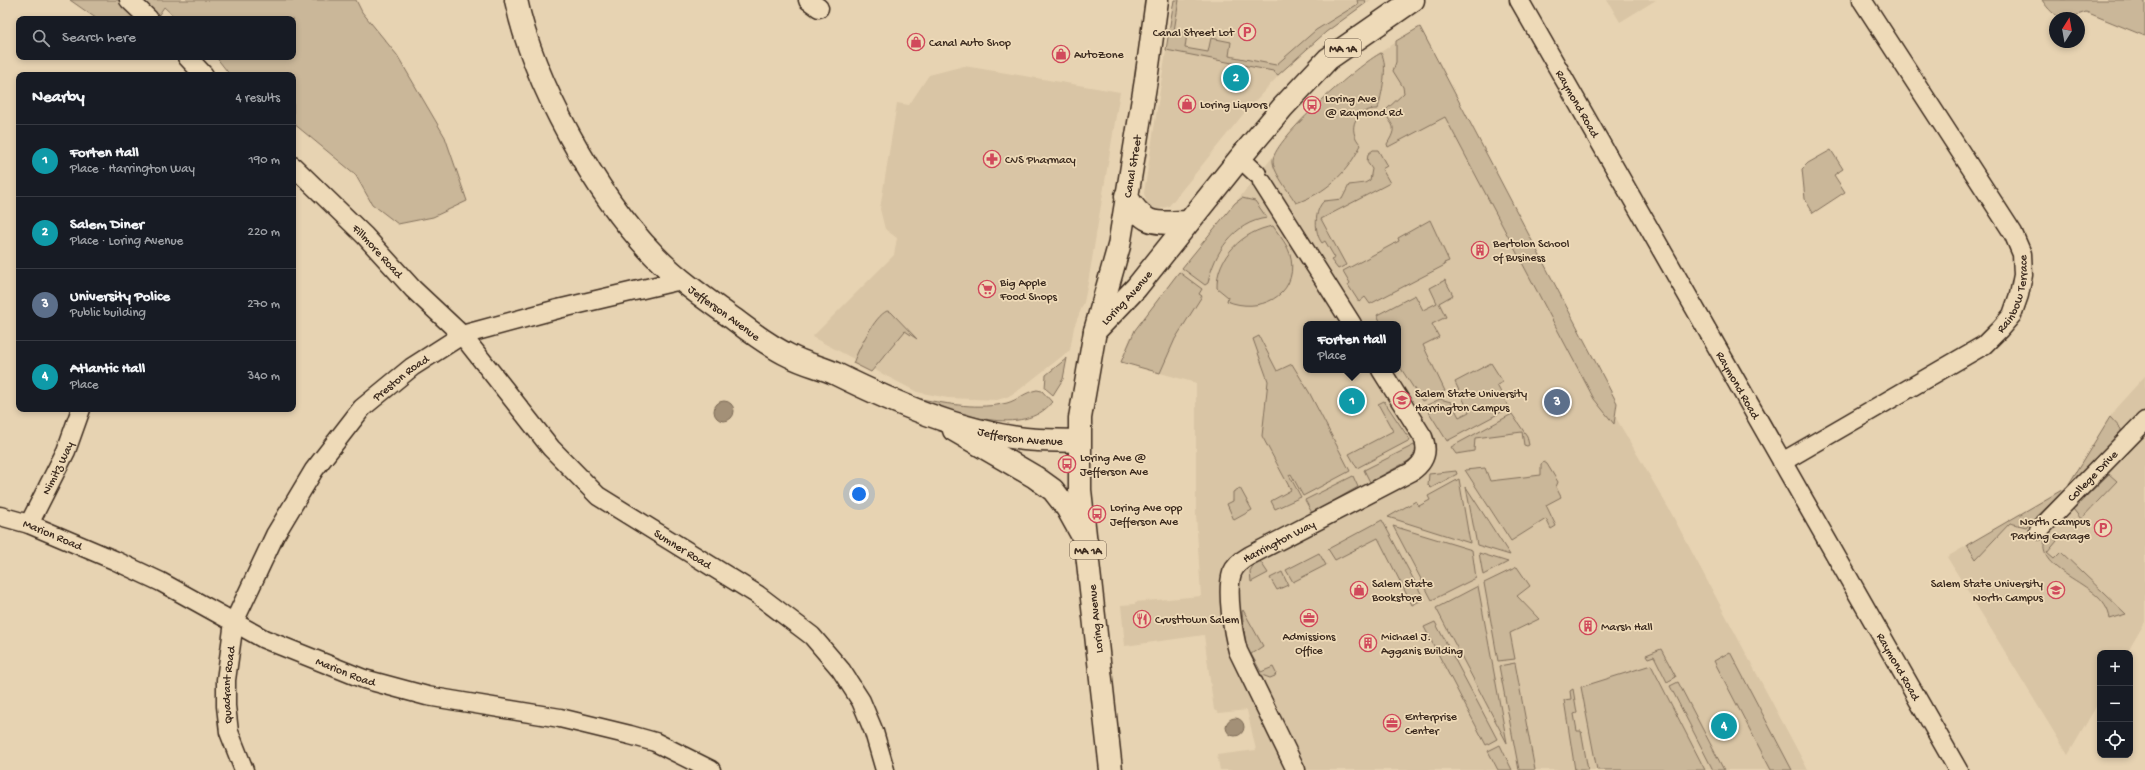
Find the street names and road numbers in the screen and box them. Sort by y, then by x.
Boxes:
road number: MA 1A [1325,39,1361,57]
street label: Raymond Road [1551,68,1601,141]
street label: Canal Street [1122,133,1146,199]
street label: Fillmore Road [348,222,405,283]
street label: Rainbow Terrace [1995,254,2032,337]
street label: Loring Avenue [1099,268,1157,329]
street label: Jefferson Avenue [684,283,763,346]
street label: Raymond Road [1712,350,1762,423]
street label: Preston Road [370,353,433,406]
street label: Jefferson Avenue [976,425,1064,450]
street label: Nimitz Way [40,440,78,497]
street label: College Drive [2065,448,2122,506]
street label: Marion Road [21,518,85,555]
street label: Harrington Way [1241,518,1318,567]
street label: Sumner Road [651,527,714,574]
road number: MA 1A [1070,541,1106,559]
street label: Loring Avenue [1086,583,1108,654]
street label: Raymond Road [1872,631,1922,704]
street label: Quadrant Road [221,645,240,724]
street label: Marion Road [313,655,378,691]

